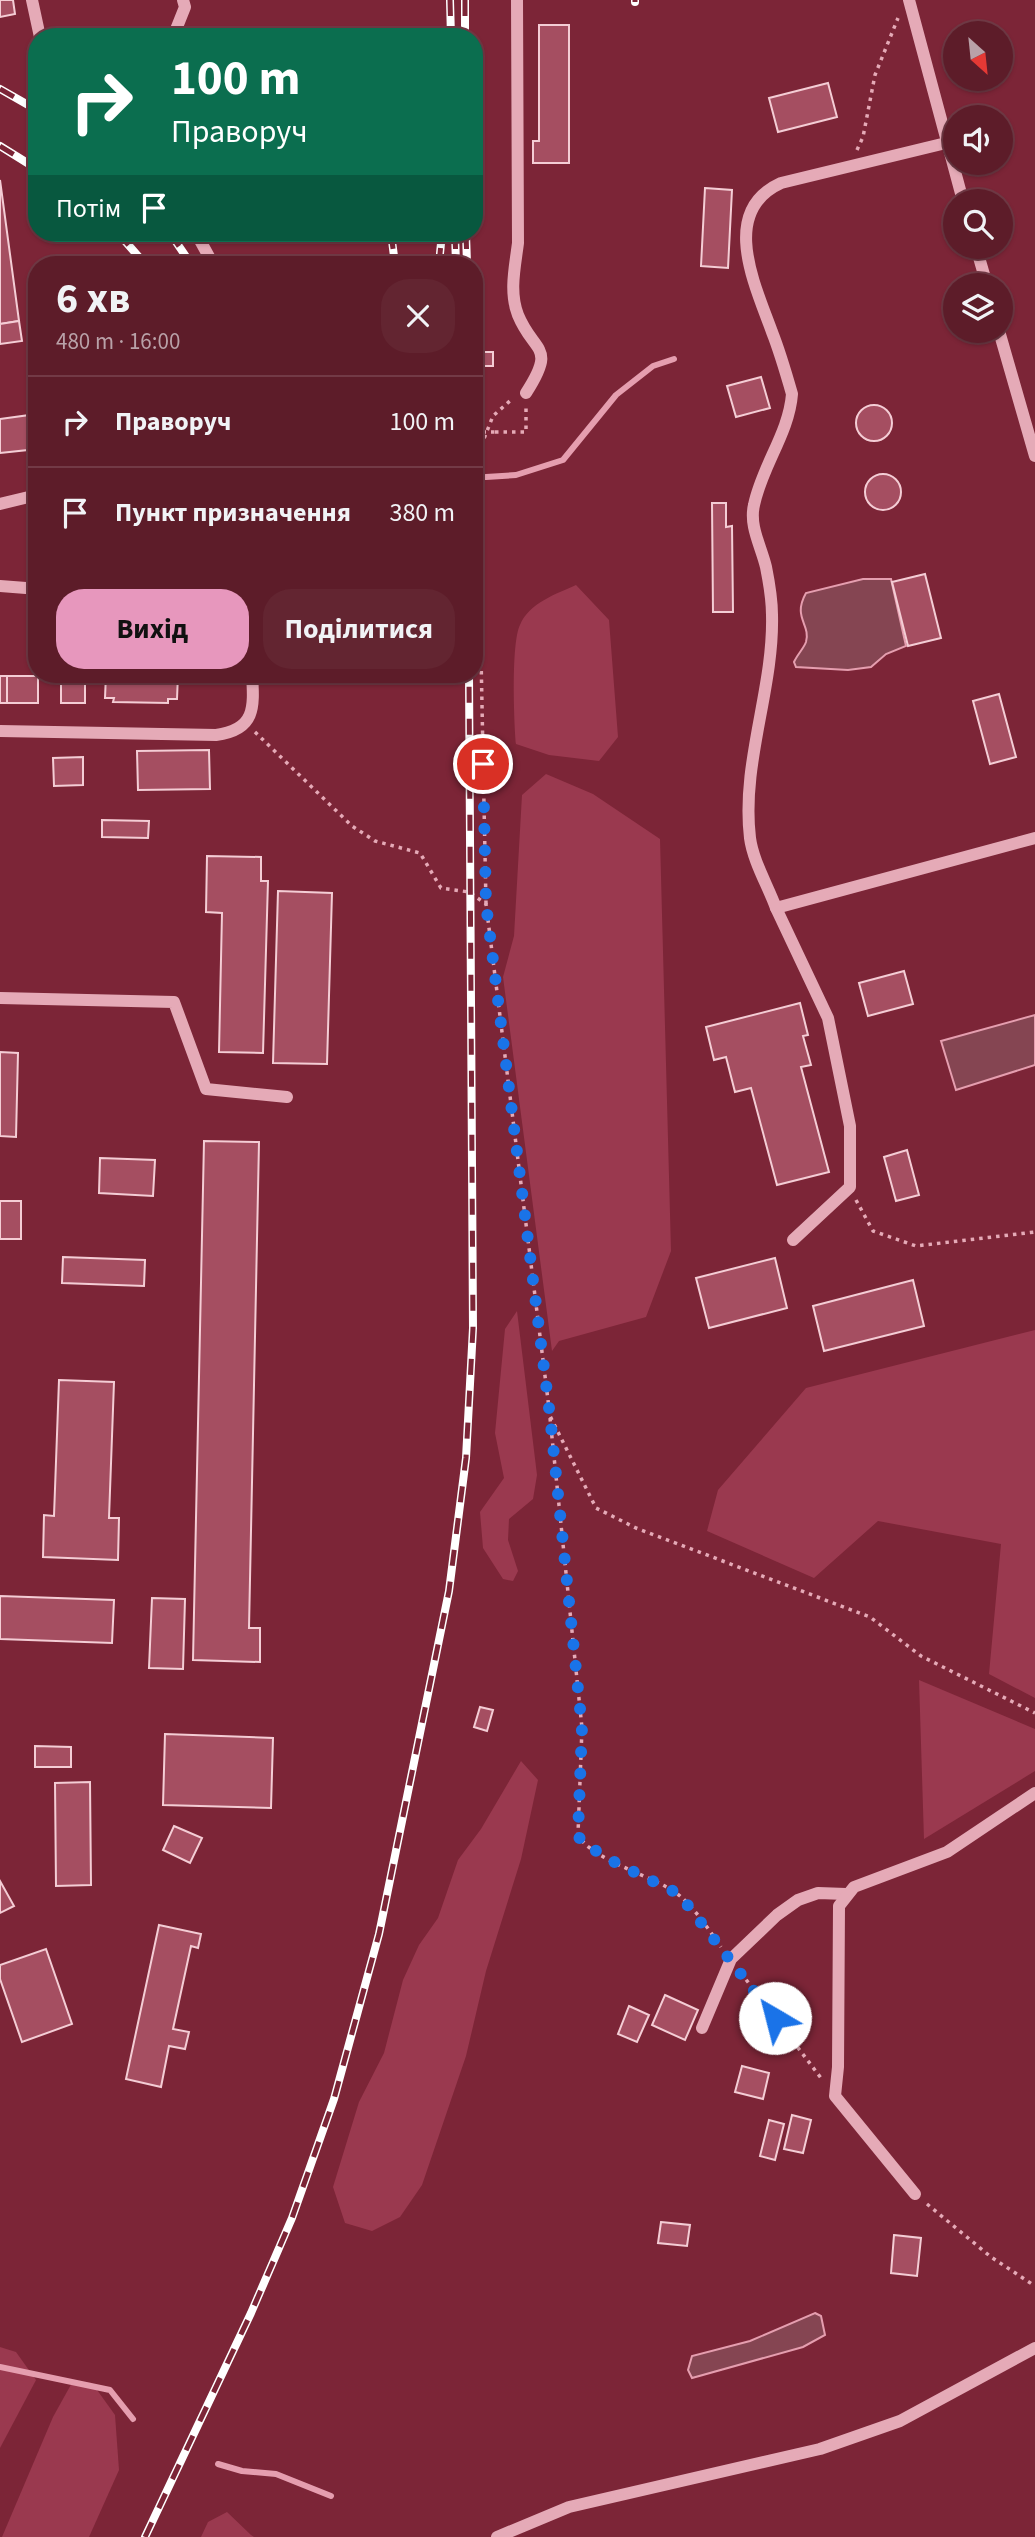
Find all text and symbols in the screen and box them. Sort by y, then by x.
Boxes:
north arrow [943,21,1013,91]
map controls [943,21,1013,343]
text: 100 m [171,44,300,114]
icon: right [56,56,147,147]
button: sound [943,105,1013,175]
text: Праворуч [171,109,308,155]
icon: arrive [135,189,173,227]
button: search [943,189,1013,259]
text: Потім [56,190,121,227]
text: 6 хв [56,269,130,329]
button: layers [943,273,1013,343]
button: close [381,279,455,353]
text: 480 m · 16:00 [56,325,180,358]
icon: right [56,403,94,441]
text: Праворуч [115,403,231,440]
text: 100 m [389,403,455,440]
icon: arrive [56,494,94,532]
text: Пункт призначення [115,494,351,531]
text: 380 m [389,494,455,531]
button: Вихід [56,589,249,669]
button: Поділитися [263,589,455,669]
pin [453,734,513,794]
icon: arrive [464,745,502,783]
position arrow [738,1981,812,2055]

